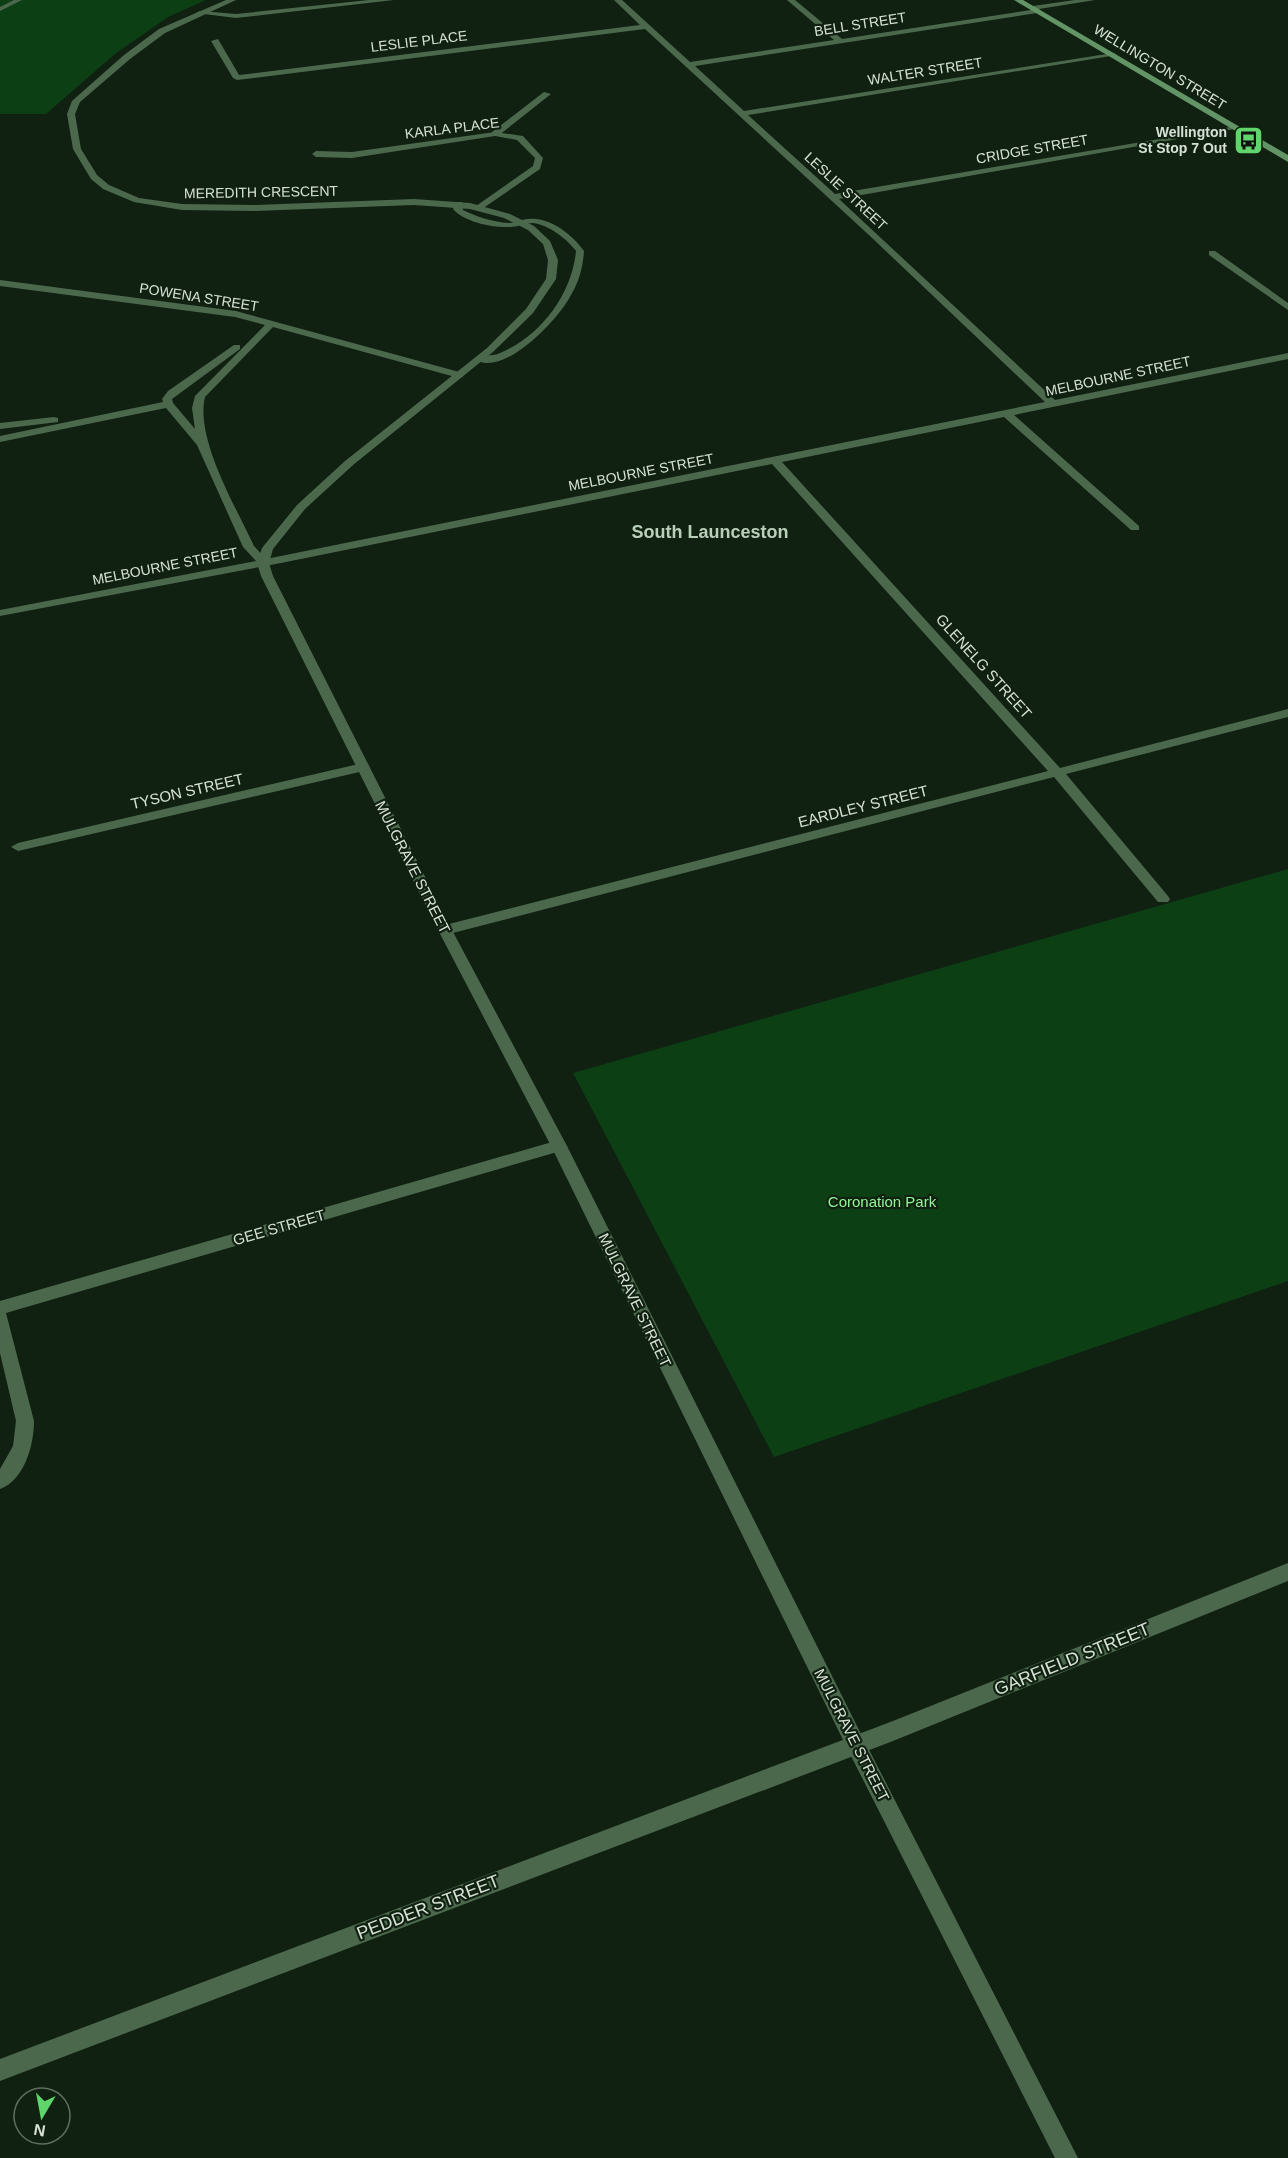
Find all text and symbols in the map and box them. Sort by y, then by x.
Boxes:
street label: BELL STREET [813,9,908,39]
street label: WELLINGTON STREET [1091,21,1229,113]
street label: LESLIE PLACE [370,27,468,55]
street label: WALTER STREET [867,54,984,88]
street label: KARLA PLACE [404,114,500,142]
place label: Wellington St Stop 7 Out [1138,124,1227,156]
bus stop icon: Wellington St Stop 7 Out [1232,124,1264,156]
street label: CRIDGE STREET [975,131,1090,167]
street label: LESLIE STREET [802,149,891,234]
street label: MEREDITH CRESCENT [184,183,339,201]
street label: POWENA STREET [138,280,260,314]
street label: MELBOURNE STREET [1044,353,1192,399]
street label: MELBOURNE STREET [567,450,716,494]
district label: South Launceston [632,522,789,542]
street label: MELBOURNE STREET [91,544,240,588]
street label: GLENELG STREET [933,610,1035,722]
street label: TYSON STREET [129,770,245,812]
street label: EARDLEY STREET [796,782,930,830]
street label: MULGRAVE STREET [372,798,454,936]
park label: Coronation Park [828,1193,937,1210]
street label: GEE STREET [231,1206,327,1248]
street label: MULGRAVE STREET [595,1230,675,1370]
street label: GARFIELD STREET [991,1619,1153,1699]
street label: MULGRAVE STREET [811,1666,893,1804]
street label: PEDDER STREET [354,1871,502,1943]
north arrow [12,2086,72,2146]
text: N [32,2121,47,2140]

